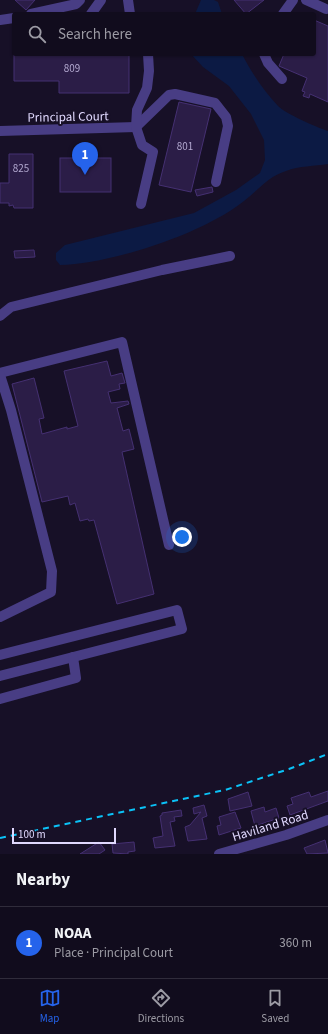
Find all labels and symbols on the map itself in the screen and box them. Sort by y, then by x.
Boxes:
house number: 809 [64,61,80,76]
street label: Principal Court [27,107,109,127]
house number: 801 [177,139,193,154]
pin: 1 [72,142,98,175]
house number: 825 [13,161,29,176]
your location [172,527,192,547]
street label: Haviland Road [230,806,311,846]
scale bar [12,826,116,845]

